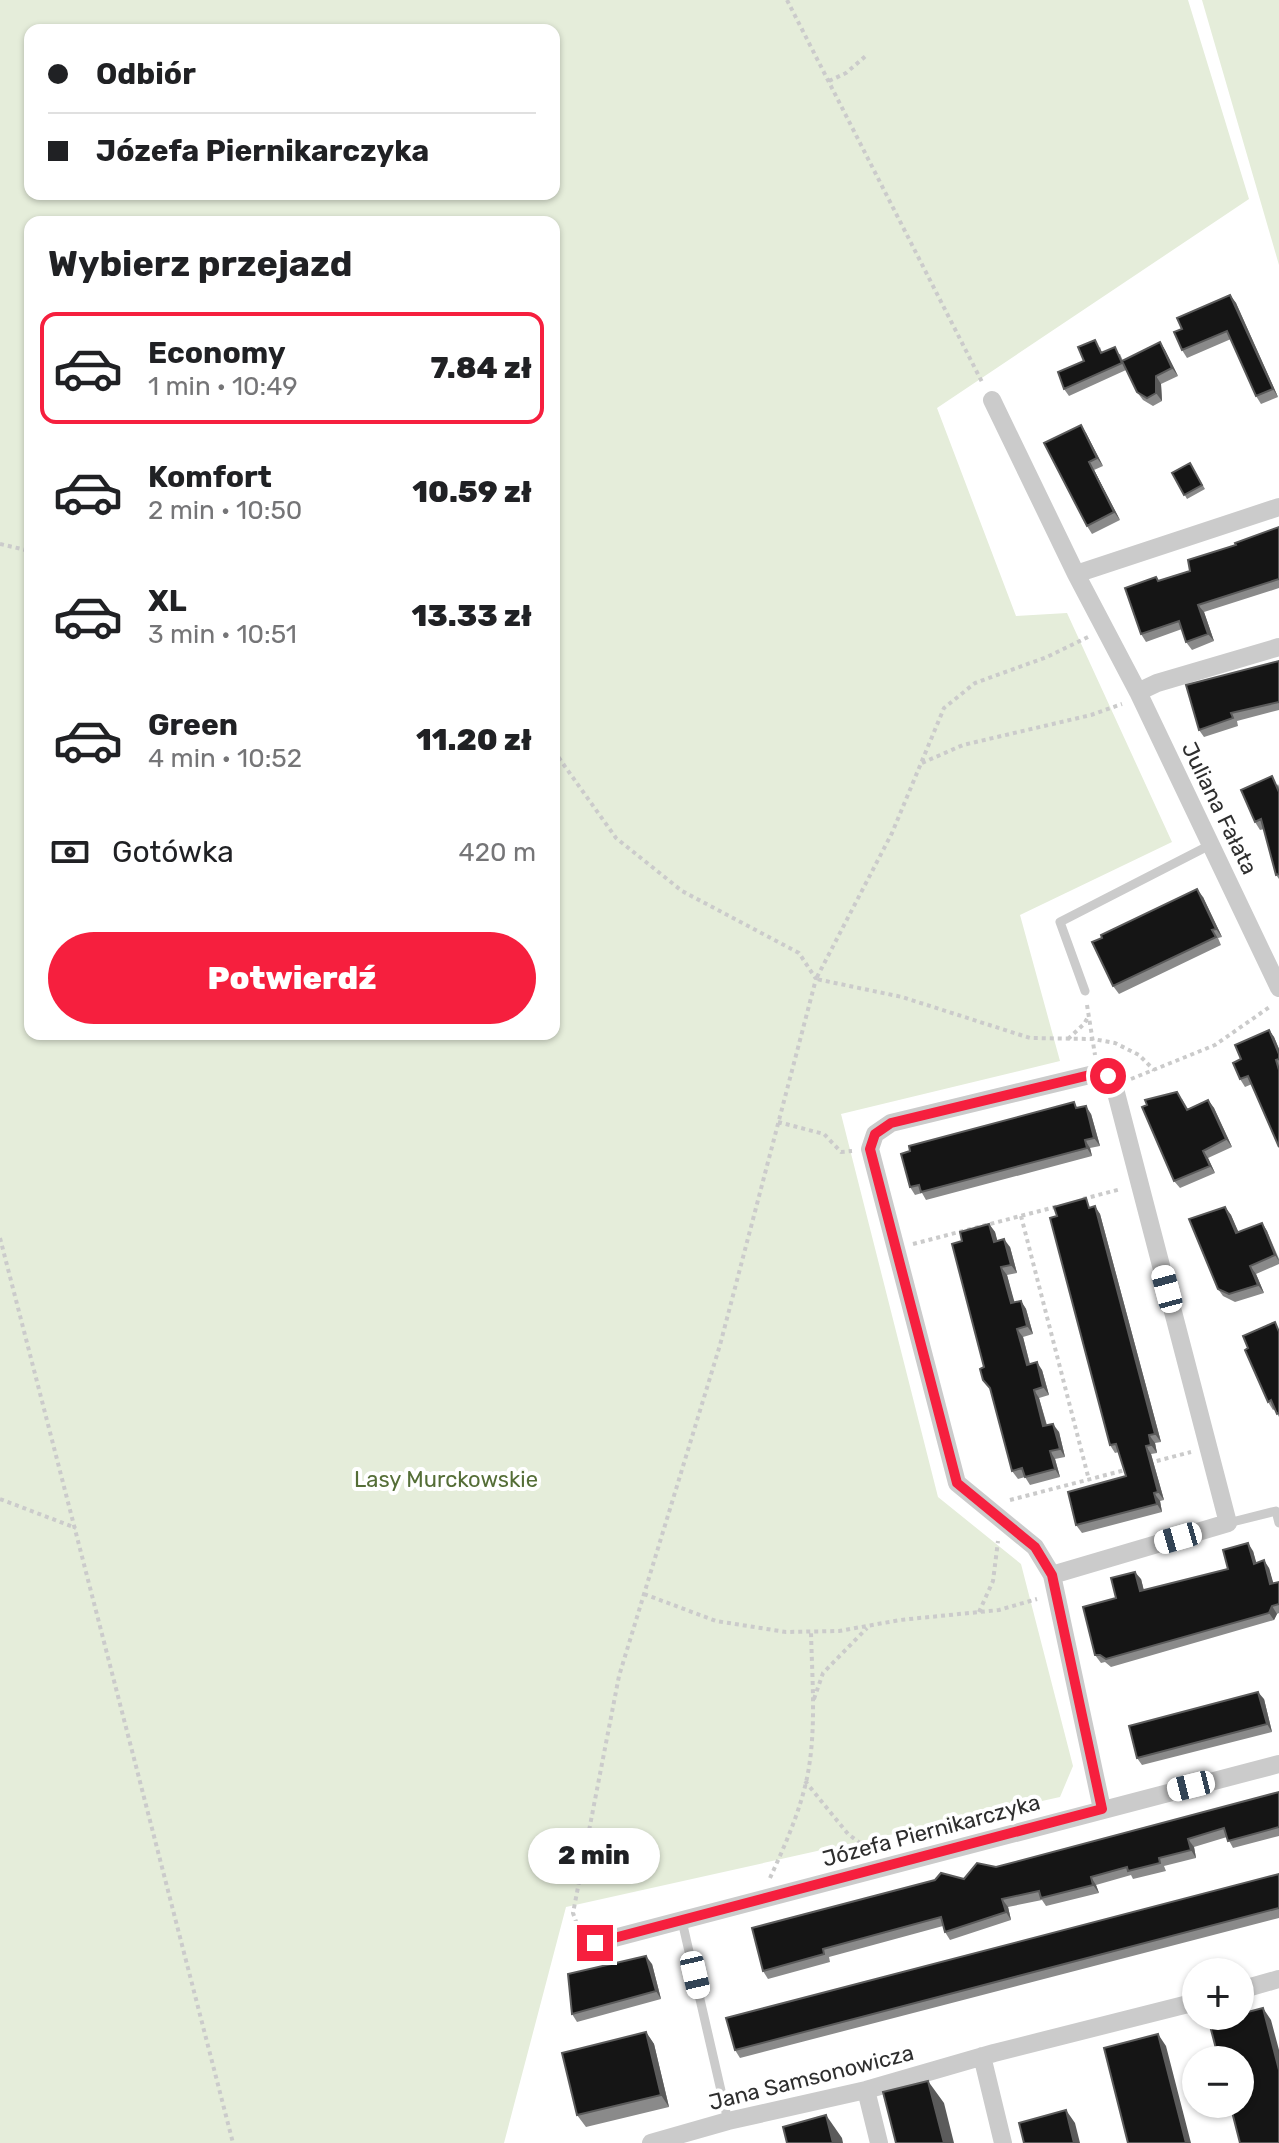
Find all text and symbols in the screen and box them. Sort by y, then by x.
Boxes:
text: Odbiór [96,56,196,92]
text: Józefa Piernikarczyka [96,133,429,169]
text: Wybierz przejazd [48,242,353,285]
icon: car [52,332,124,404]
text: Economy [148,335,286,371]
text: 7.84 zł [430,350,532,386]
text: 1 min · 10:49 [148,371,298,402]
icon: car [52,456,124,528]
text: Komfort [148,459,272,495]
text: 10.59 zł [412,474,532,510]
text: 2 min · 10:50 [148,495,302,526]
icon: car [52,580,124,652]
text: XL [148,583,187,619]
text: 13.33 zł [411,598,532,634]
text: 3 min · 10:51 [148,619,297,650]
icon: car [52,704,124,776]
text: Green [148,707,238,743]
text: 11.20 zł [416,722,532,758]
street label: Juliana Fałata [1176,738,1263,879]
text: 4 min · 10:52 [148,743,302,774]
icon: cash [48,830,92,874]
text: Gotówka [112,834,234,870]
text: 420 m [459,837,536,868]
button: Potwierdź [48,932,536,1024]
route start [1090,1058,1126,1094]
car [1149,1263,1185,1315]
park label: Lasy Murckowskie [354,1466,538,1493]
car [1152,1520,1204,1556]
car [1165,1769,1217,1803]
street label: Józefa Piernikarczyka [819,1788,1043,1873]
callout: 2 min [529,1827,661,1883]
text: 2 min [558,1840,630,1871]
route end [577,1925,613,1961]
car [678,1949,712,2001]
map controls [1182,1958,1254,2118]
button: + [1182,1958,1254,2030]
street label: Jana Samsonowicza [706,2039,916,2116]
button: − [1182,2046,1254,2118]

